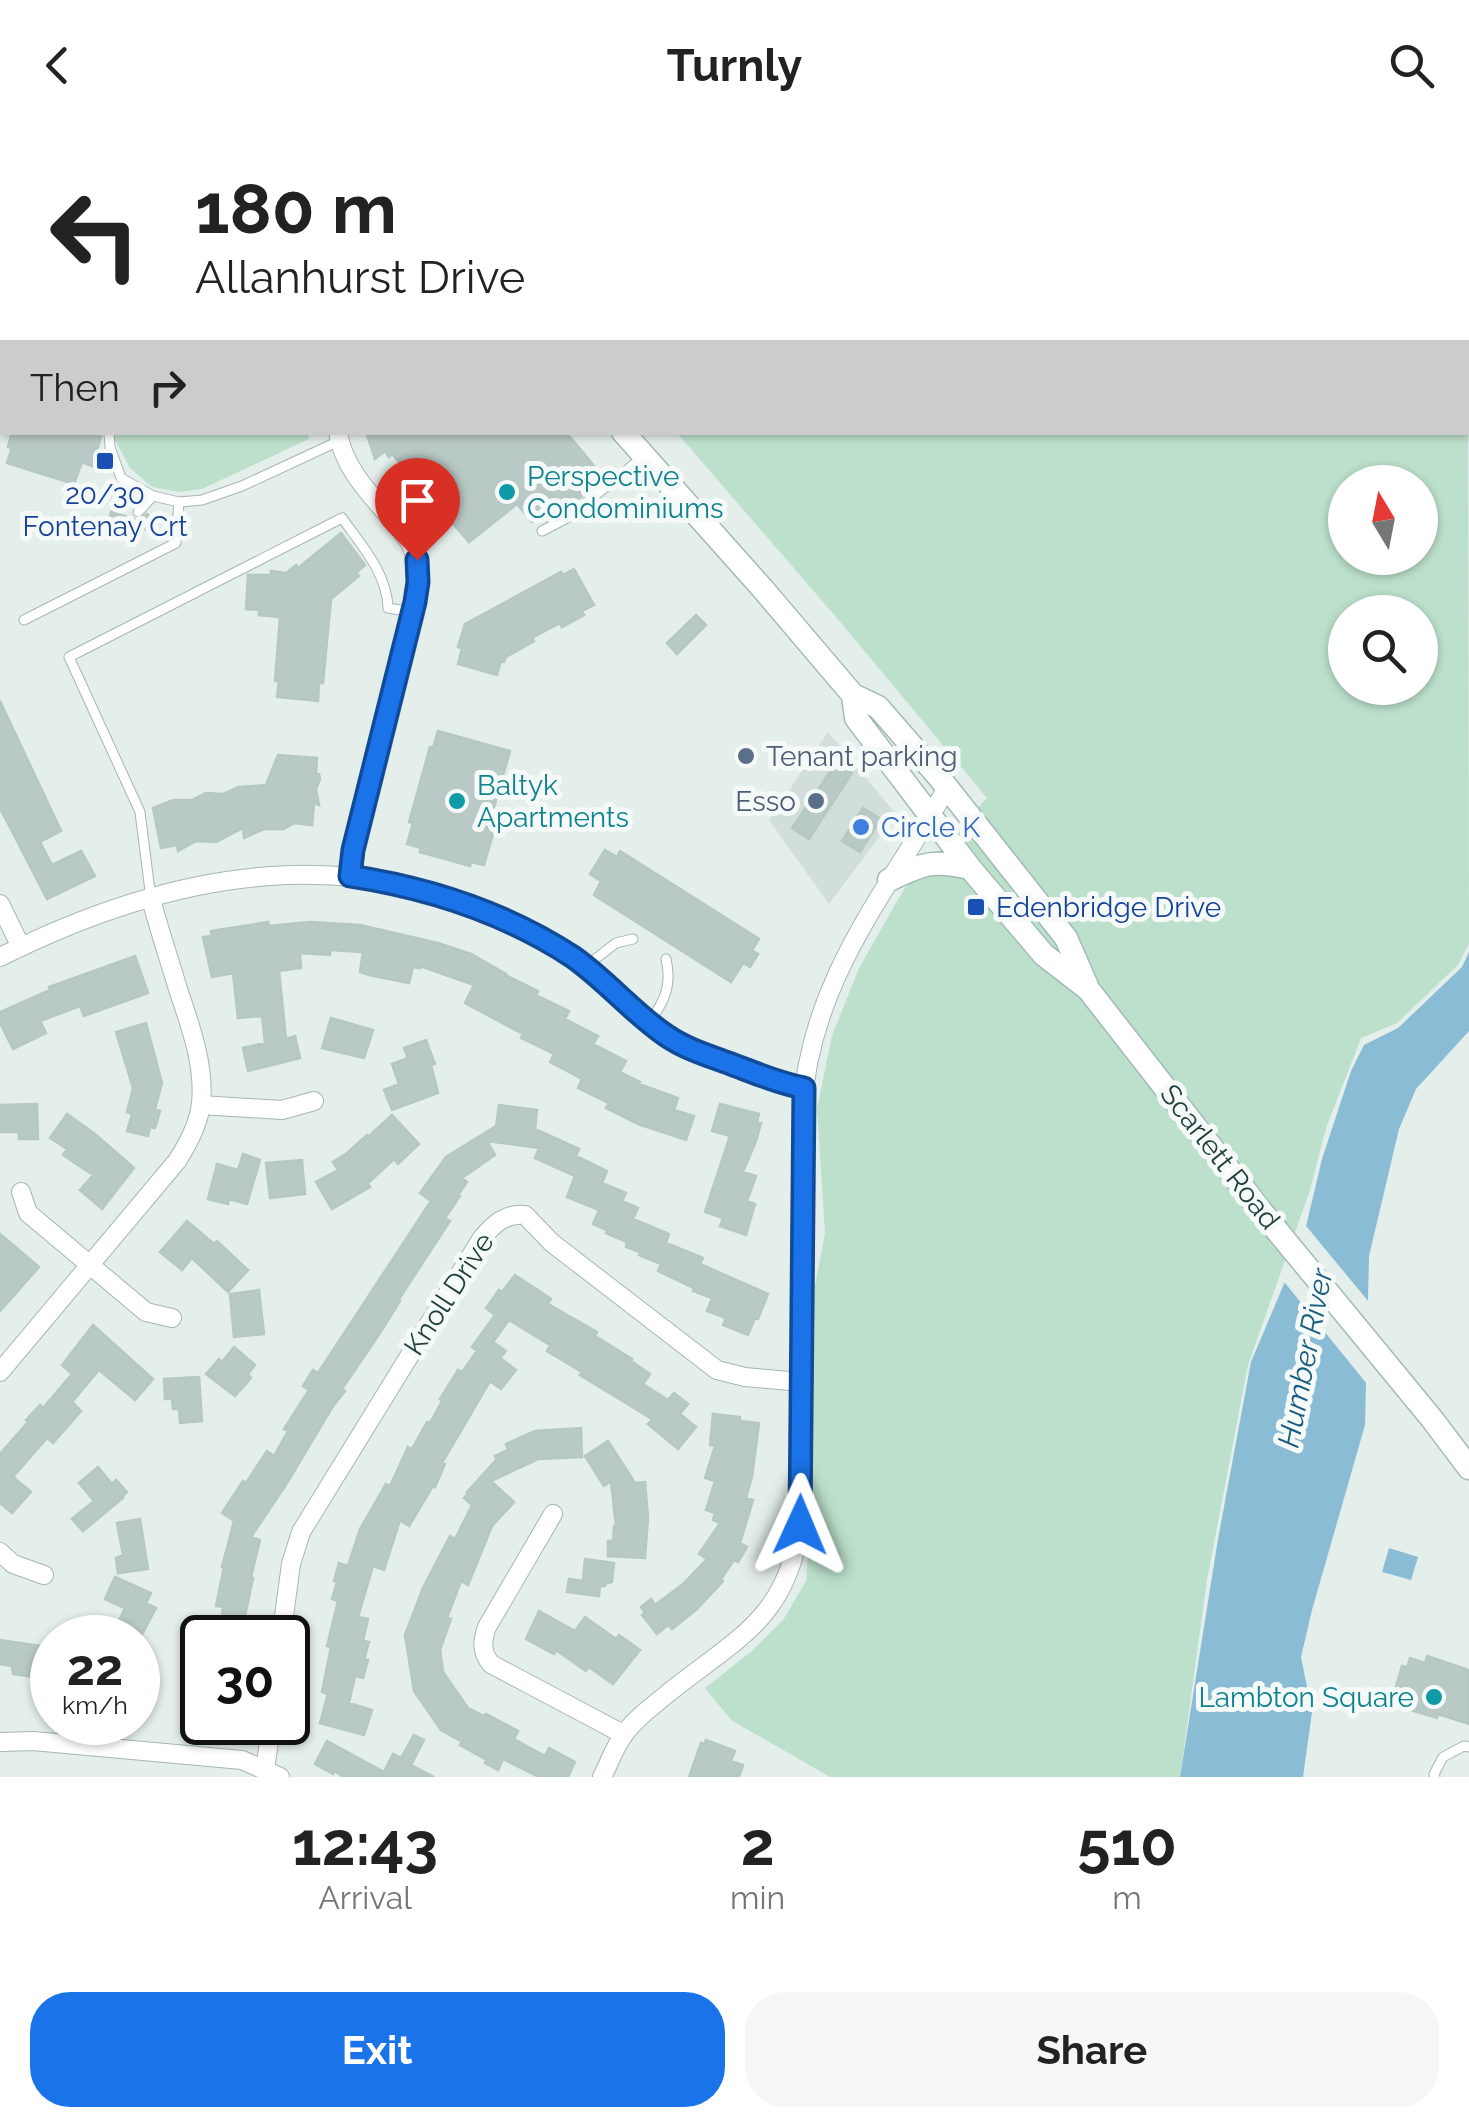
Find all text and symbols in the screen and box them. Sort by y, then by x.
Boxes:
icon: back [30,38,85,93]
icon: search [1384,38,1439,93]
text: Turnly [667,39,802,92]
text: 180 m [195,167,397,249]
icon: left [30,170,160,300]
text: Allanhurst Drive [195,251,525,304]
icon: right [140,360,195,415]
text: Then [30,365,120,410]
marker: 20/30 Fontenay Crt [94,450,116,472]
pin [375,458,460,561]
place label: Perspective Condominiums [527,460,723,525]
north arrow [1328,465,1438,575]
map controls [1328,465,1438,705]
icon: arrive [390,473,445,528]
place label: 20/30 Fontenay Crt [22,478,188,543]
marker: Perspective Condominiums [496,481,518,503]
button: search [1328,595,1438,705]
place label: Tenant parking [766,740,958,773]
marker: Tenant parking [735,745,757,767]
place label: Baltyk Apartments [477,769,629,834]
place label: Esso [735,785,796,818]
marker: Baltyk Apartments [446,790,468,812]
marker: Esso [805,790,827,812]
place label: Circle K [881,811,980,844]
marker: Circle K [850,816,872,838]
place label: Edenbridge Drive [996,891,1221,924]
marker: Edenbridge Drive [965,896,987,918]
street label: Scarlett Road [1153,1078,1287,1236]
street label: Knoll Drive [397,1227,501,1361]
water label: Humber River [1271,1264,1340,1450]
position arrow [748,1473,852,1577]
speed limit sign: 30 [180,1615,310,1745]
text: 22 [67,1638,123,1697]
place label: Lambton Square [1198,1681,1414,1714]
marker: Lambton Square [1423,1686,1445,1708]
text: km/h [62,1690,128,1720]
text: 12:43 [292,1809,438,1879]
text: 2 [741,1809,775,1879]
text: 510 [1077,1809,1177,1879]
text: Arrival [318,1879,412,1916]
text: min [730,1879,785,1916]
text: m [1112,1879,1142,1916]
button: Exit [30,1992,725,2107]
button: Share [745,1992,1439,2107]

